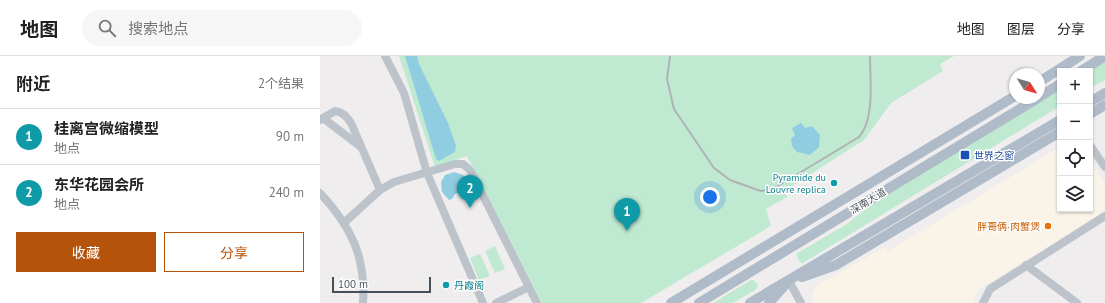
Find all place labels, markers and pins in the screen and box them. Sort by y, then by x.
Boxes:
marker: 世界之窗 [959,149,971,161]
place label: 世界之窗 [974,149,1014,162]
place label: Pyramide du Louvre replica [766,171,826,196]
pin: 2 [457,175,483,208]
marker: Pyramide du Louvre replica [829,178,839,188]
pin: 1 [614,198,640,231]
place label: 胖哥俩·肉蟹煲 [977,220,1040,233]
marker: 胖哥俩·肉蟹煲 [1043,221,1053,231]
place label: 丹霞阁 [454,279,484,292]
marker: 丹霞阁 [441,280,451,290]

